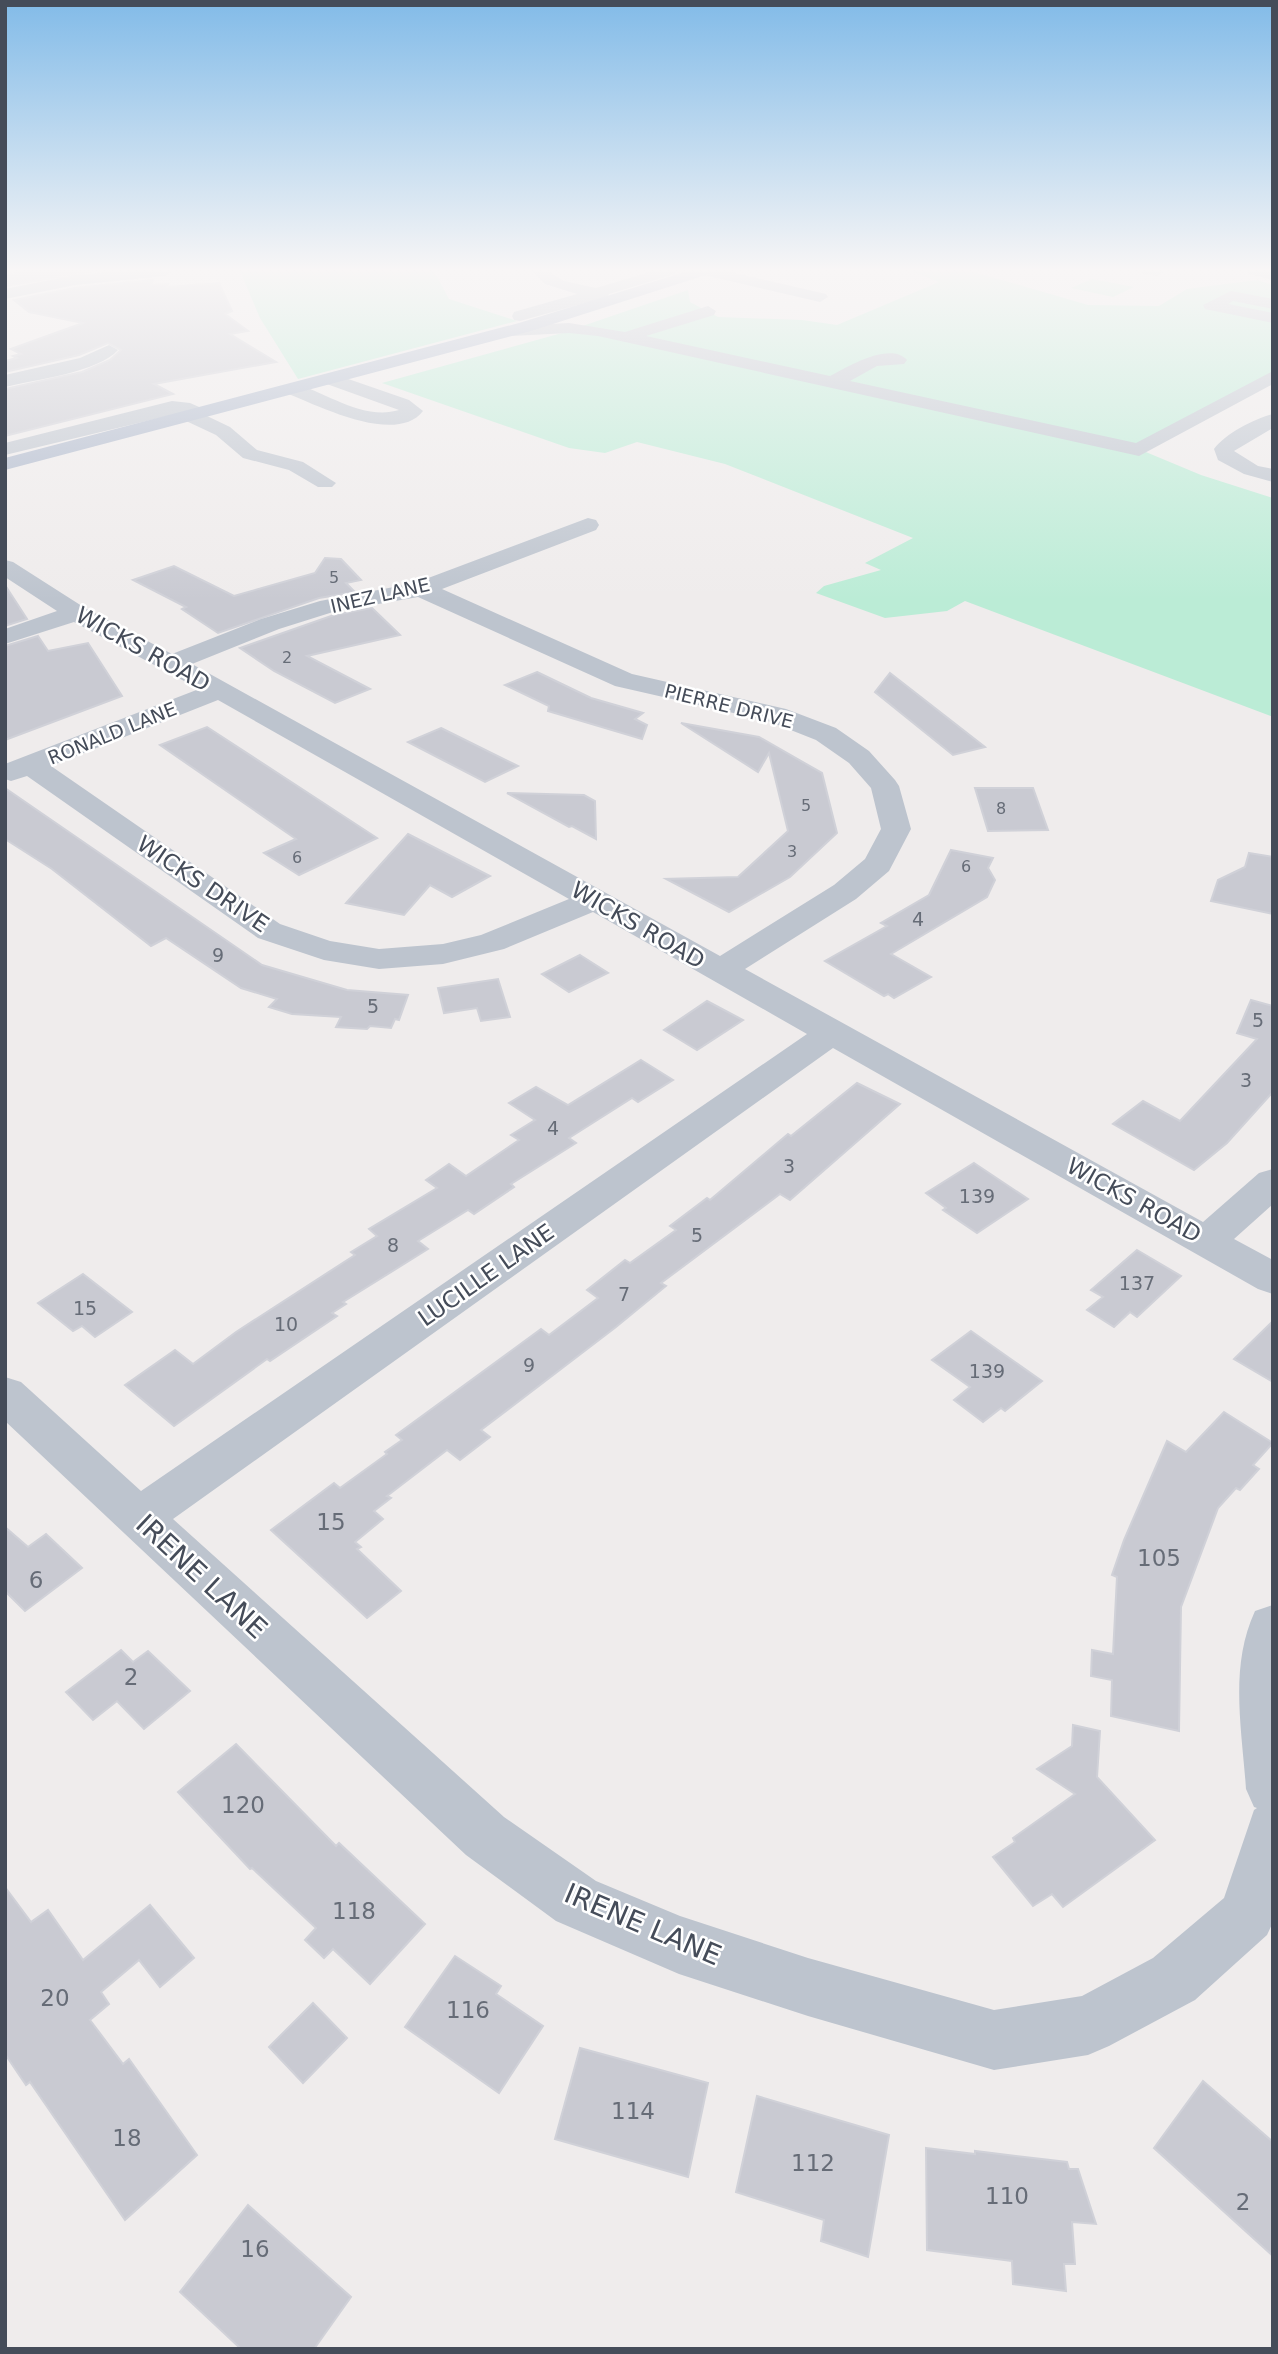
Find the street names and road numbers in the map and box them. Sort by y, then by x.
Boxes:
street label: INEZ LANE [328,573,432,617]
street label: WICKS ROAD [71,601,215,697]
street label: PIERRE DRIVE [662,679,796,733]
street label: RONALD LANE [44,697,180,769]
street label: WICKS DRIVE [132,830,274,938]
street label: WICKS ROAD [567,876,709,974]
street label: WICKS ROAD [1062,1152,1206,1248]
street label: LUCILLE LANE [413,1219,559,1331]
street label: IRENE LANE [129,1507,274,1645]
street label: IRENE LANE [560,1877,726,1972]

